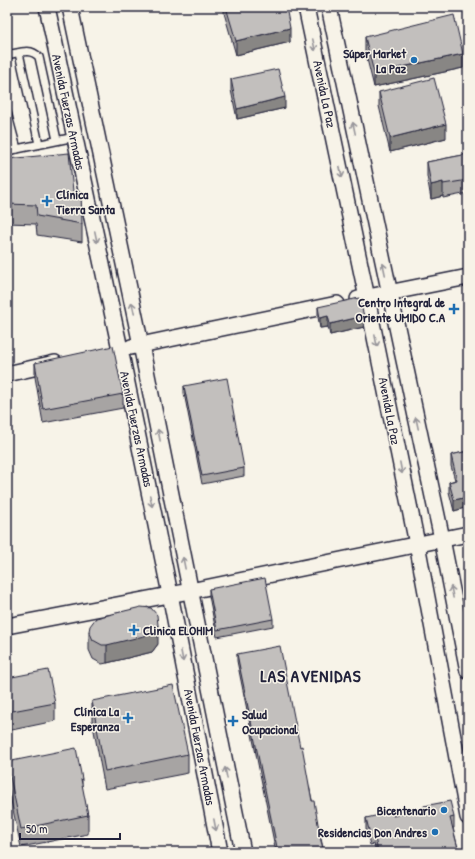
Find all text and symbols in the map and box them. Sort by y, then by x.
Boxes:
one-way arrow [311,38,319,51]
place label: Súper Market La Paz [343,44,407,77]
street label: Avenida Fuerzas Armadas [48,52,90,172]
marker: Súper Market La Paz [409,55,419,65]
street label: Avenida La Paz [309,59,341,130]
one-way arrow [350,122,358,135]
one-way arrow [337,166,345,179]
place label: Clínica Tierra Santa [55,185,116,218]
marker: Clínica Tierra Santa [41,195,53,207]
one-way arrow [93,230,101,243]
one-way arrow [380,263,388,276]
place label: Centro Integral de Oriente UMIDO C.A [356,293,446,326]
one-way arrow [129,302,137,315]
marker: Centro Integral de Oriente UMIDO C.A [448,303,460,315]
one-way arrow [372,334,380,347]
street label: Avenida Fuerzas Armadas [116,369,158,489]
street label: Avenida La Paz [375,376,405,447]
one-way arrow [412,417,420,430]
one-way arrow [155,429,163,442]
one-way arrow [398,461,406,474]
one-way arrow [148,494,156,507]
one-way arrow [180,557,188,570]
one-way arrow [448,586,456,599]
place label: Clinica ELOHIM [143,621,213,639]
marker: Clinica ELOHIM [128,624,140,636]
one-way arrow [179,649,187,662]
district label: LAS AVENIDAS [261,664,361,687]
street label: Avenida Fuerzas Armadas [180,687,220,807]
place label: Clínica La Esperanza [71,702,120,736]
place label: Salud Ocupacional [242,705,298,739]
marker: Clínica La Esperanza [122,712,134,724]
marker: Salud Ocupacional [227,715,239,727]
one-way arrow [222,766,230,779]
place label: Bicentenario [377,801,437,819]
marker: Bicentenario [439,805,449,815]
scale bar [20,815,120,841]
one-way arrow [212,818,220,831]
text: 50 m [26,820,47,837]
place label: Residencias Don Andres [318,823,427,841]
marker: Residencias Don Andres [430,827,440,837]

